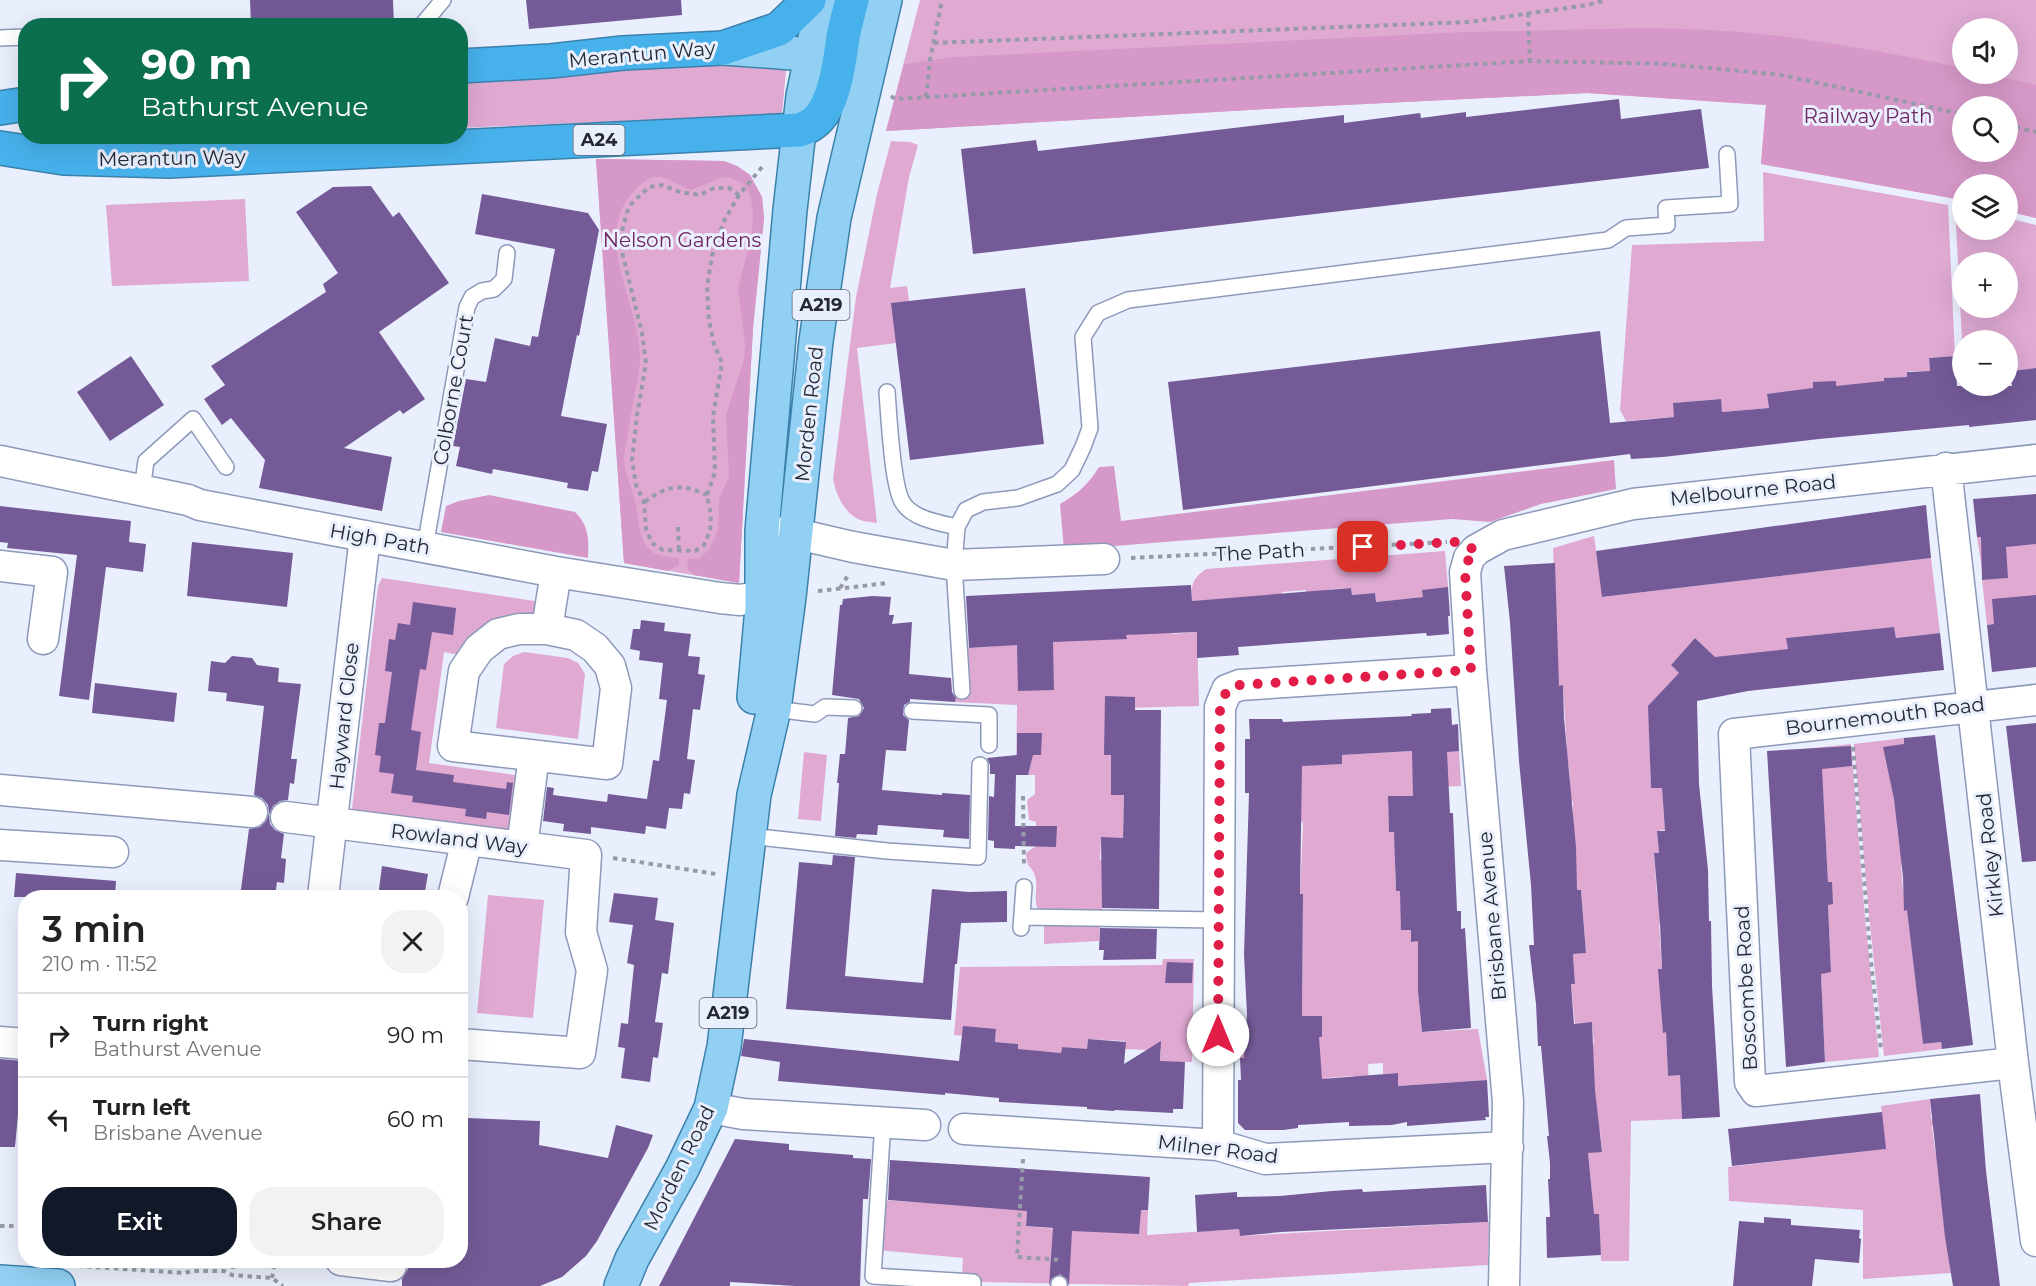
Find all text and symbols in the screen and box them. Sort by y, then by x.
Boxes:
map controls [1952,18,2018,396]
button: sound [1952,18,2018,84]
street label: Merantun Way [568,36,717,72]
text: 90 m [141,38,252,90]
icon: right [42,42,120,120]
text: Bathurst Avenue [141,90,369,123]
button: search [1952,96,2018,162]
park label: Railway Path [1803,104,1933,128]
road number: A24 [574,125,624,155]
street label: Merantun Way [98,145,246,171]
button: layers [1952,174,2018,240]
park label: Nelson Gardens [603,228,762,252]
button: + [1952,252,2018,318]
road number: A219 [792,290,850,320]
street label: Colborne Court [428,313,478,467]
button: − [1952,330,2018,396]
street label: Morden Road [790,345,828,483]
street label: Melbourne Road [1669,469,1837,511]
street label: High Path [328,518,432,560]
pin [1337,521,1388,572]
icon: arrive [1346,530,1379,563]
street label: The Path [1215,538,1305,566]
street label: Hayward Close [324,641,364,791]
street label: Bournemouth Road [1784,692,1986,740]
street label: Kirkley Road [1972,792,2008,918]
street label: Rowland Way [389,819,529,859]
street label: Brisbane Avenue [1473,830,1511,1002]
street label: Boscombe Road [1730,905,1762,1071]
text: 3 min [42,907,146,951]
button: close [381,910,444,973]
text: 210 m · 11:52 [42,952,157,976]
road number: A219 [700,998,756,1028]
position arrow [1186,1003,1250,1067]
text: Turn right [93,1010,208,1037]
icon: right [42,1019,75,1052]
text: 90 m [387,1022,444,1049]
text: Bathurst Avenue [93,1037,262,1061]
text: Turn left [93,1094,191,1121]
street label: Morden Road [638,1102,720,1234]
icon: left [42,1103,75,1136]
text: 60 m [387,1106,444,1133]
text: Brisbane Avenue [93,1121,263,1145]
street label: Milner Road [1156,1130,1280,1168]
button: Exit [42,1187,237,1256]
button: Share [249,1187,444,1256]

